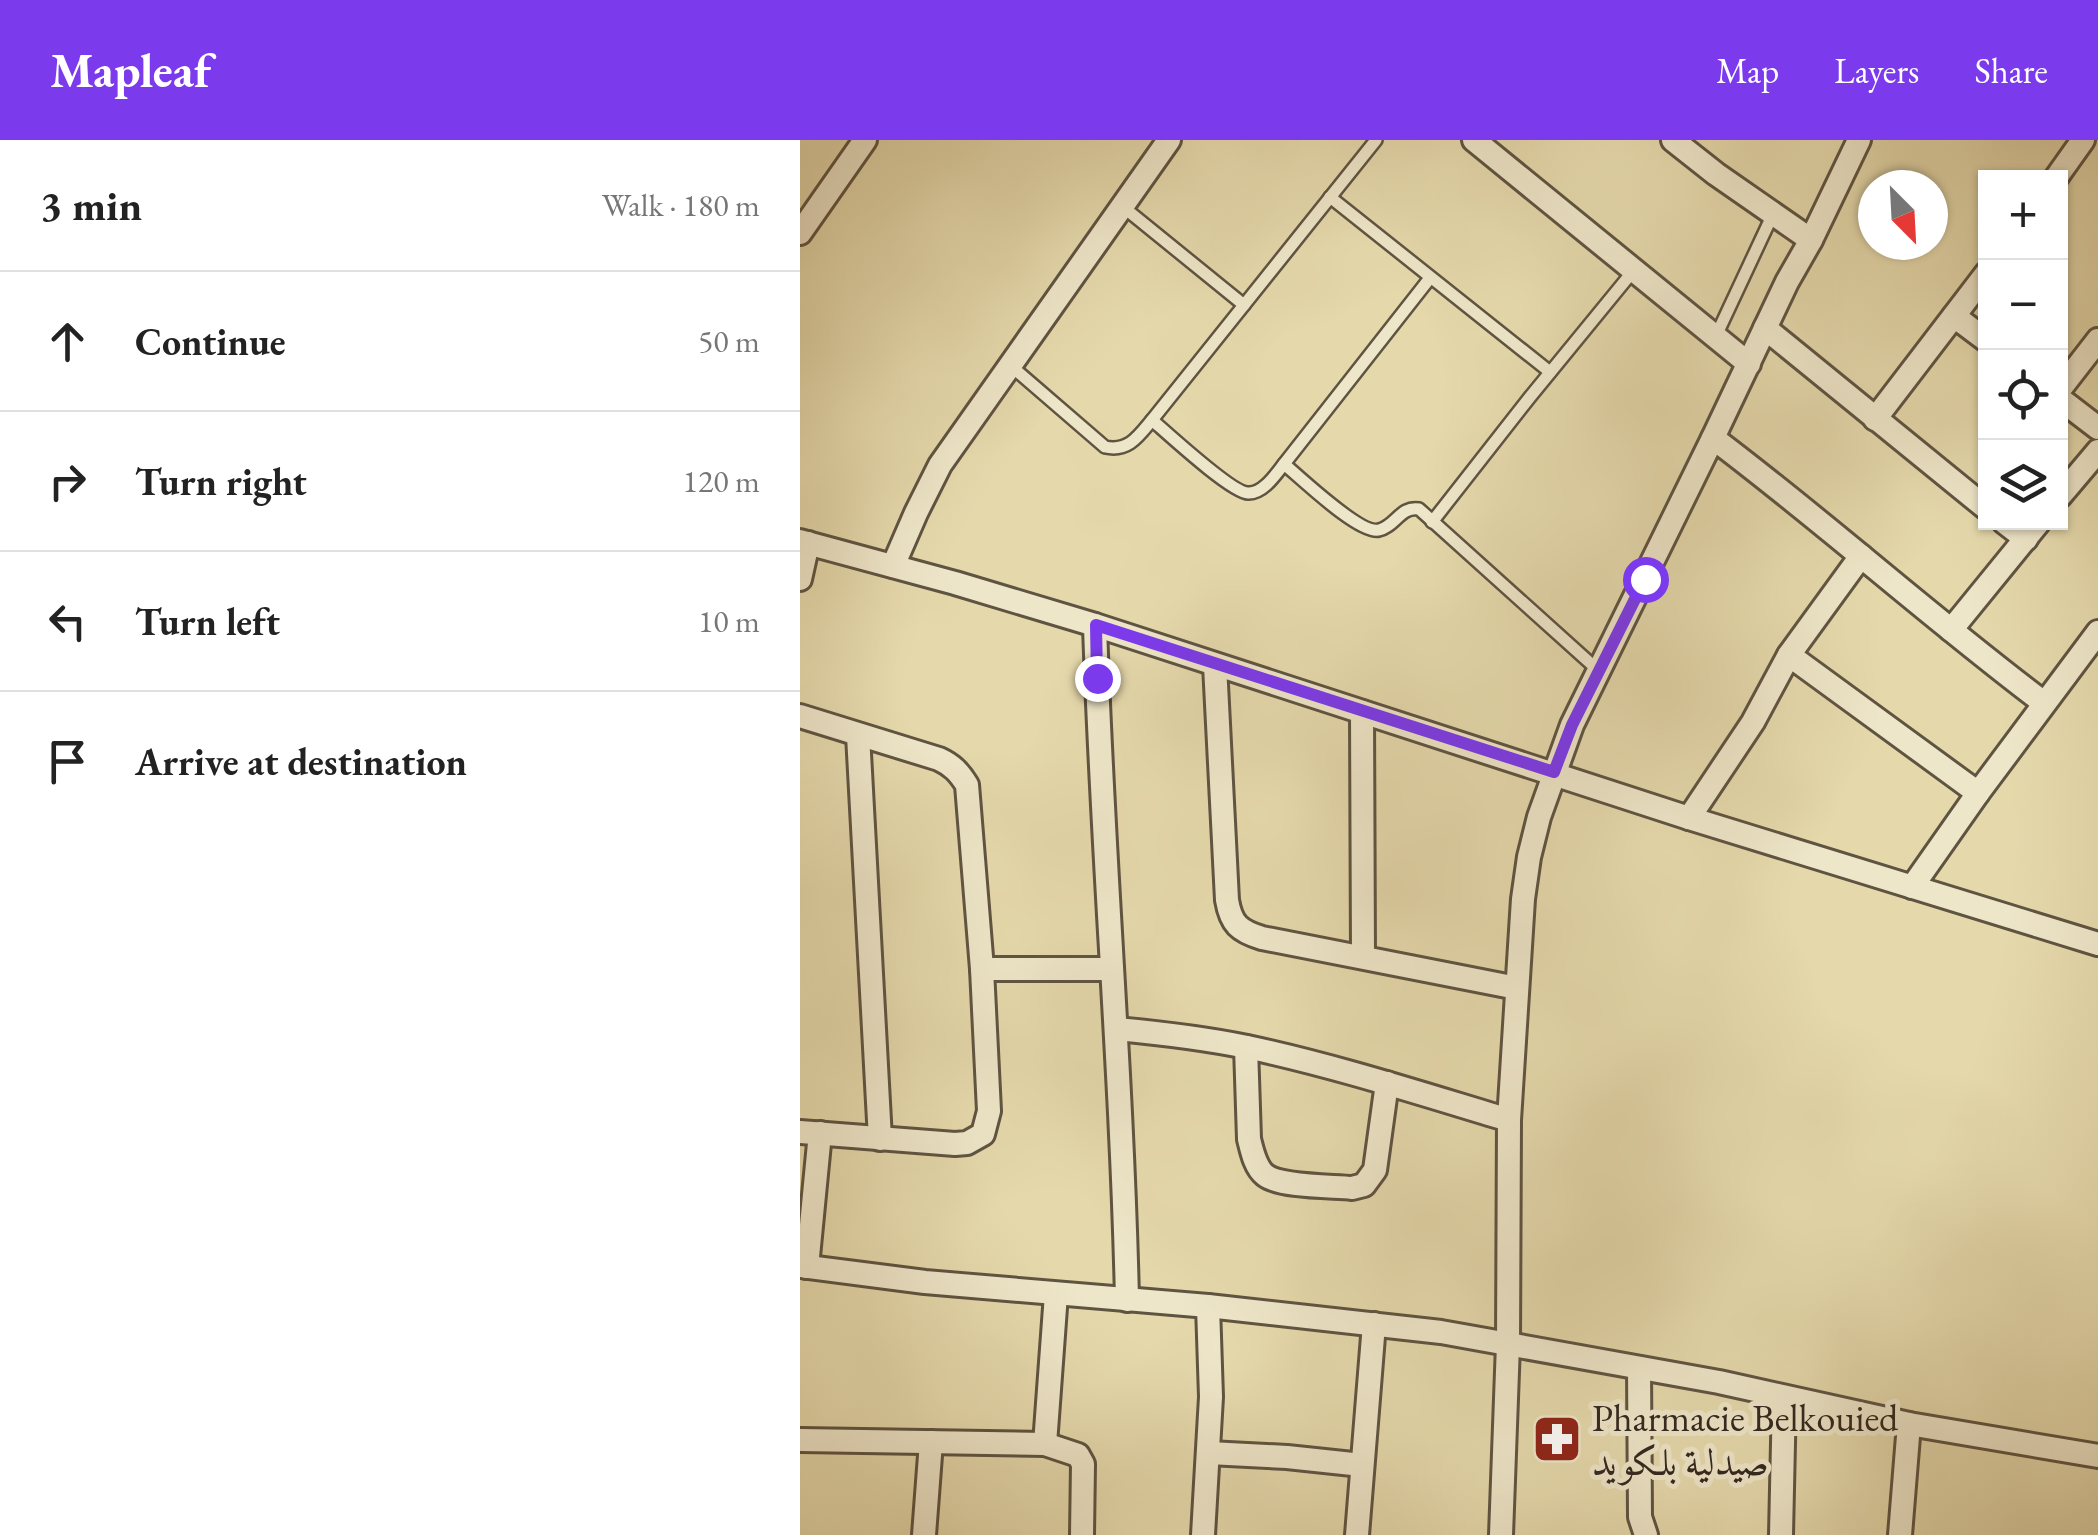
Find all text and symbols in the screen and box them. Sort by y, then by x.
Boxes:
text: Mapleaf [50,39,211,101]
text: Map [1716,48,1779,93]
text: Layers [1834,48,1919,93]
text: Share [1974,48,2048,93]
north arrow [1858,170,1948,260]
map controls [1978,170,2068,530]
button: + [1978,170,2068,260]
text: 3 min [40,178,142,233]
text: Walk · 180 m [602,184,760,226]
button: − [1978,260,2068,350]
icon: ahead [40,314,95,369]
text: Continue [135,317,286,366]
text: 50 m [698,320,760,362]
button: locate [1978,350,2068,440]
button: layers [1978,440,2068,530]
icon: right [40,454,95,509]
text: Turn right [135,457,307,506]
text: 120 m [683,460,760,502]
route start [1623,557,1669,603]
icon: left [40,594,95,649]
text: Turn left [135,597,280,646]
text: 10 m [698,600,760,642]
route end [1075,656,1121,702]
icon: arrive [40,734,95,789]
text: Arrive at destination [135,737,467,786]
place label: Pharmacie Belkouied صيدلية بلكويد [1592,1393,1899,1486]
pharmacy icon: Pharmacie Belkouied صيدلية بلكويد [1531,1413,1583,1465]

